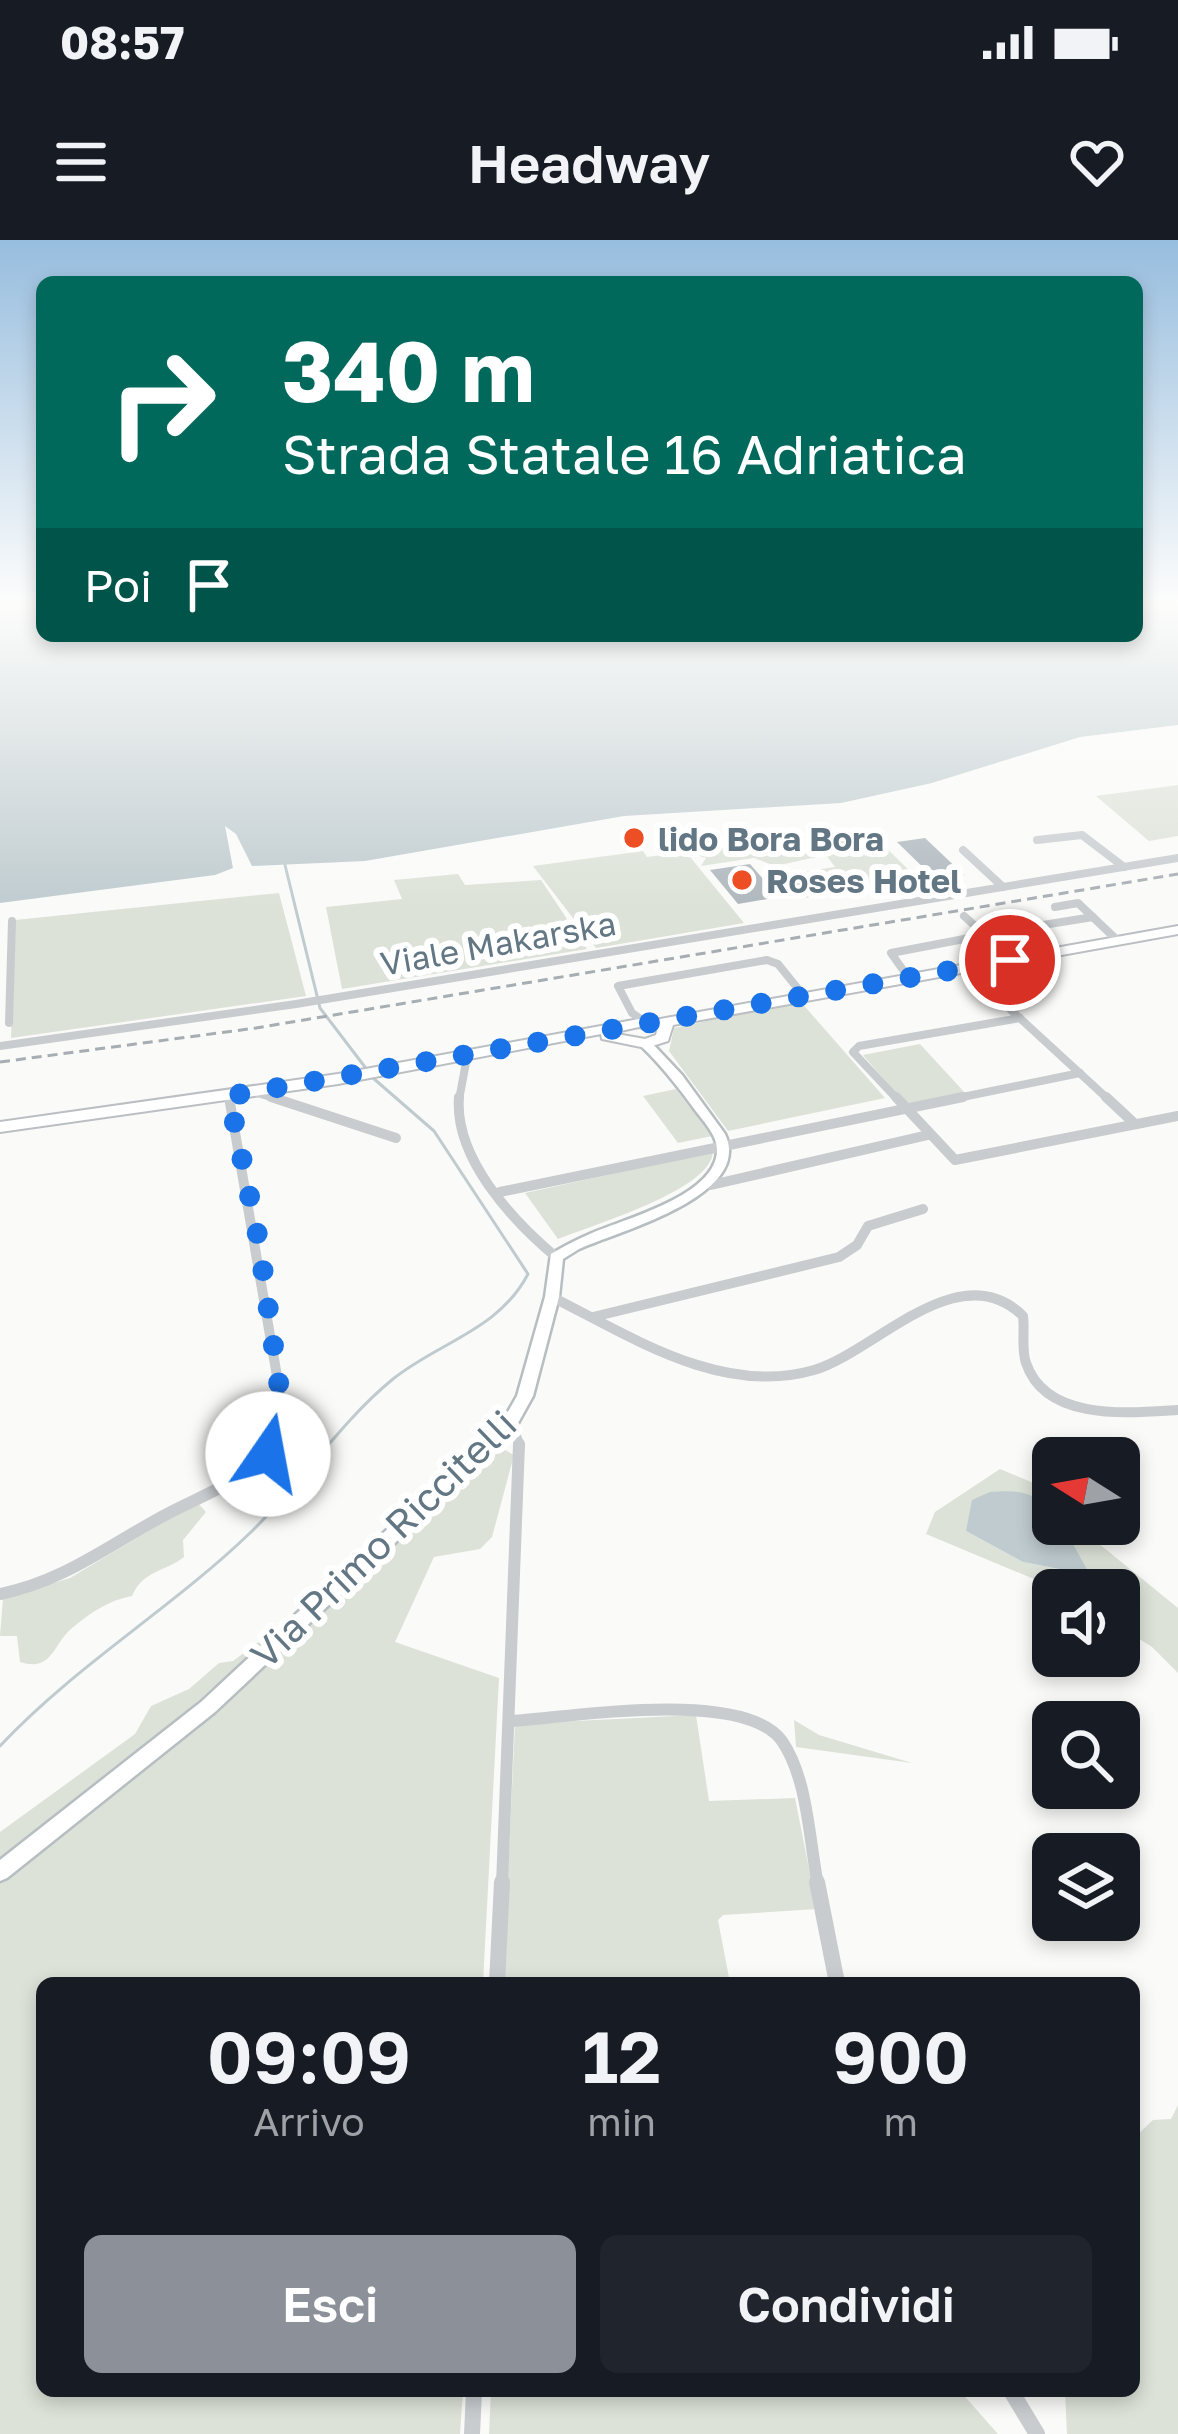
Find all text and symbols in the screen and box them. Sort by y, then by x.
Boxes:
text: 08:57 [60,15,184,69]
icon: menu [48,129,114,195]
icon: heart [1064,129,1130,195]
text: Headway [468,130,710,195]
text: 340 m [282,320,535,420]
icon: right [84,324,240,480]
text: Strada Statale 16 Adriatica [282,421,967,486]
icon: arrive [176,552,242,618]
text: Poi [84,558,152,612]
place label: lido Bora Bora [658,819,884,858]
marker: lido Bora Bora [621,825,647,851]
place label: Roses Hotel [766,861,961,900]
marker: Roses Hotel [729,867,755,893]
street label: Viale Makarska [377,903,619,983]
pin [959,909,1061,1011]
icon: arrive [977,927,1043,993]
position arrow [205,1391,331,1517]
street label: Via Primo Riccitelli [240,1400,526,1678]
north arrow [1032,1437,1140,1545]
map controls [1032,1437,1140,1941]
button: sound [1032,1569,1140,1677]
button: search [1032,1701,1140,1809]
button: layers [1032,1833,1140,1941]
text: 09:09 [207,2012,411,2099]
text: 12 [582,2012,661,2099]
text: 900 [832,2012,969,2099]
text: Arrivo [253,2098,365,2145]
text: min [587,2098,656,2145]
text: m [883,2098,918,2145]
button: Esci [84,2235,576,2373]
button: Condividi [600,2235,1092,2373]

